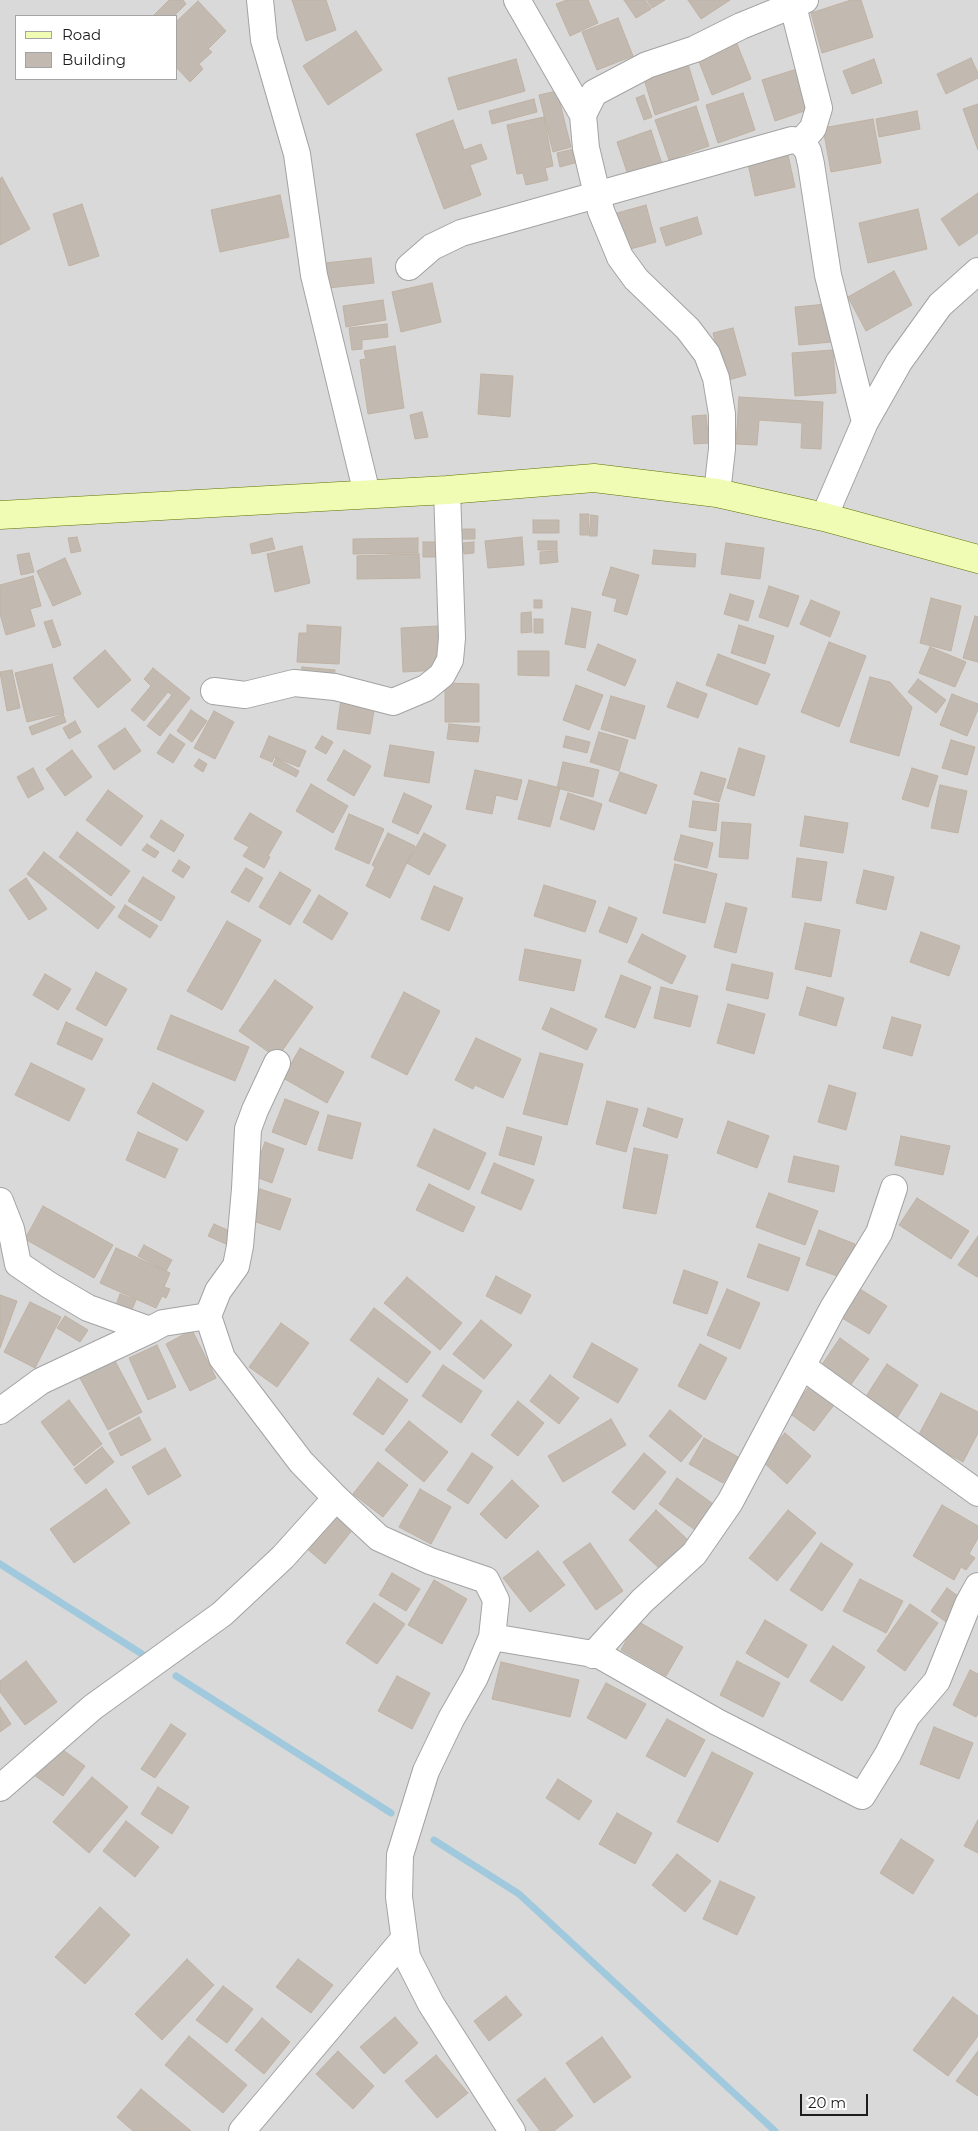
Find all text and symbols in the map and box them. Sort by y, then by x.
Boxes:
legend [15,15,178,80]
text: Road [62,25,101,44]
text: Building [62,50,126,69]
scale bar [803,2084,870,2116]
text: 20 m [808,2093,846,2112]

